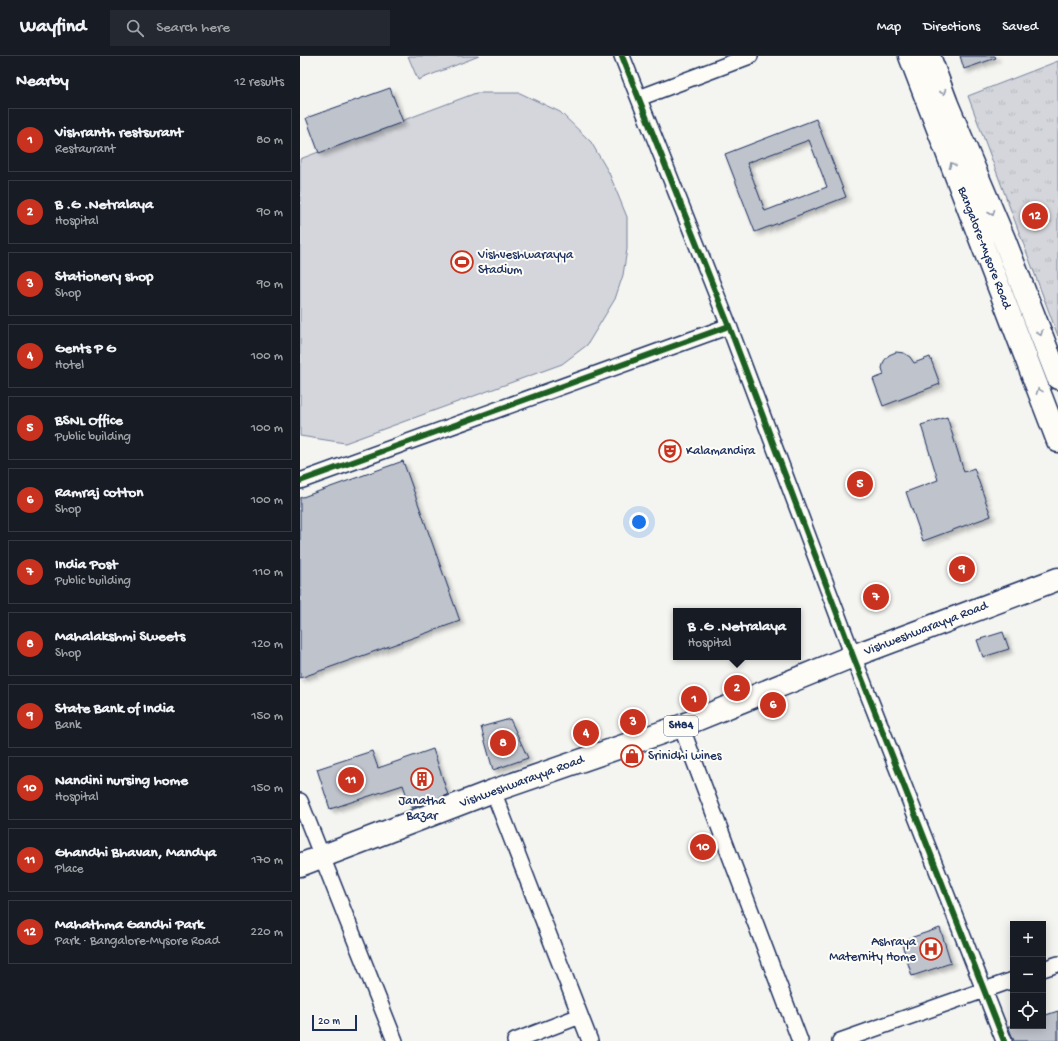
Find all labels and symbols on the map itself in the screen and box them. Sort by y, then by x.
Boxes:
one-way arrow [938,89,946,96]
one-way arrow [949,162,957,169]
street label: Bangalore-Mysore Road [953,184,1015,312]
pin: 12 [1022,201,1048,231]
one-way arrow [988,209,996,216]
place label: Vishveshwarayya Stadium [477,248,574,278]
sports icon: Vishveshwarayya Stadium [449,249,475,275]
one-way arrow [1036,330,1044,337]
one-way arrow [1036,388,1044,395]
theatre icon: Kalamandira [657,438,683,464]
place label: Kalamandira [686,444,756,459]
pin: 5 [847,469,873,499]
your location [629,512,649,532]
pin: 9 [949,554,975,584]
pin: 7 [863,582,889,612]
street label: Vishweshwarayya Road [861,598,991,660]
pin: 2 [724,673,750,703]
pin: 1 [681,684,707,714]
pin: 6 [760,690,786,720]
pin: 3 [620,707,646,737]
road number: SH84 [664,716,698,736]
pin: 4 [573,718,599,748]
pin: 8 [490,728,516,758]
shop icon: Srinidhi wines [619,743,645,769]
place label: Srinidhi wines [648,749,723,764]
street label: Vishweshwarayya Road [457,752,587,812]
pin: 11 [338,765,364,795]
building icon: Janatha Bazar [409,766,435,792]
place label: Janatha Bazar [398,794,446,824]
pin: 10 [690,832,716,862]
place label: Ashraya Maternity Home [829,935,917,965]
hospital icon: Ashraya Maternity Home [918,936,944,962]
scale bar [312,1013,357,1032]

